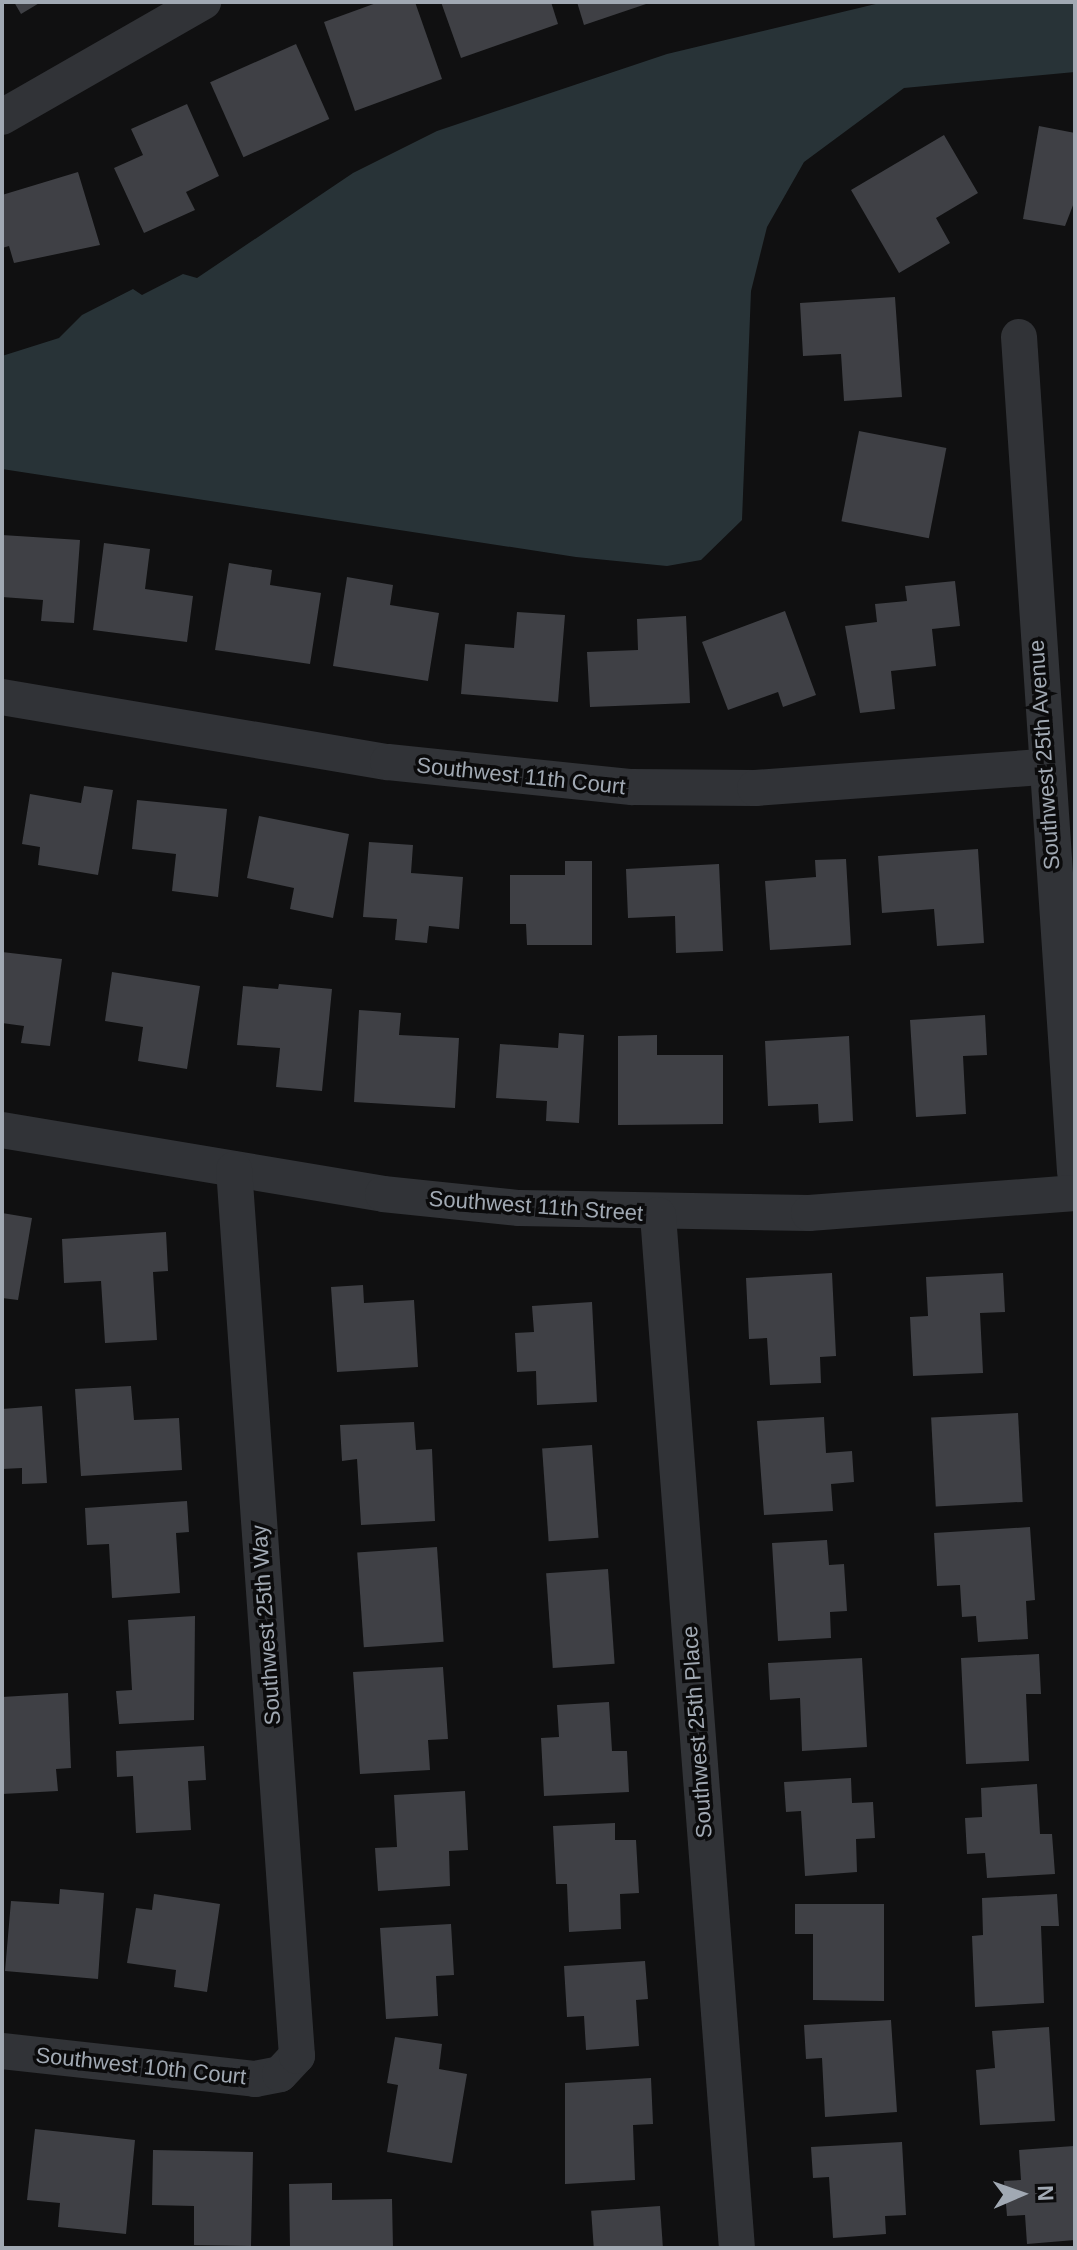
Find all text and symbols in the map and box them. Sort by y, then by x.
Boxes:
street label: Southwest 25th Avenue [1023,638,1065,872]
street label: Southwest 11th Court [415,752,627,800]
street label: Southwest 11th Street [428,1185,644,1227]
street label: Southwest 25th Way [246,1524,286,1726]
street label: Southwest 25th Place [676,1625,718,1839]
street label: Southwest 10th Court [34,2042,248,2090]
north arrow [981,2154,1061,2234]
text: N [1033,2185,1058,2202]

